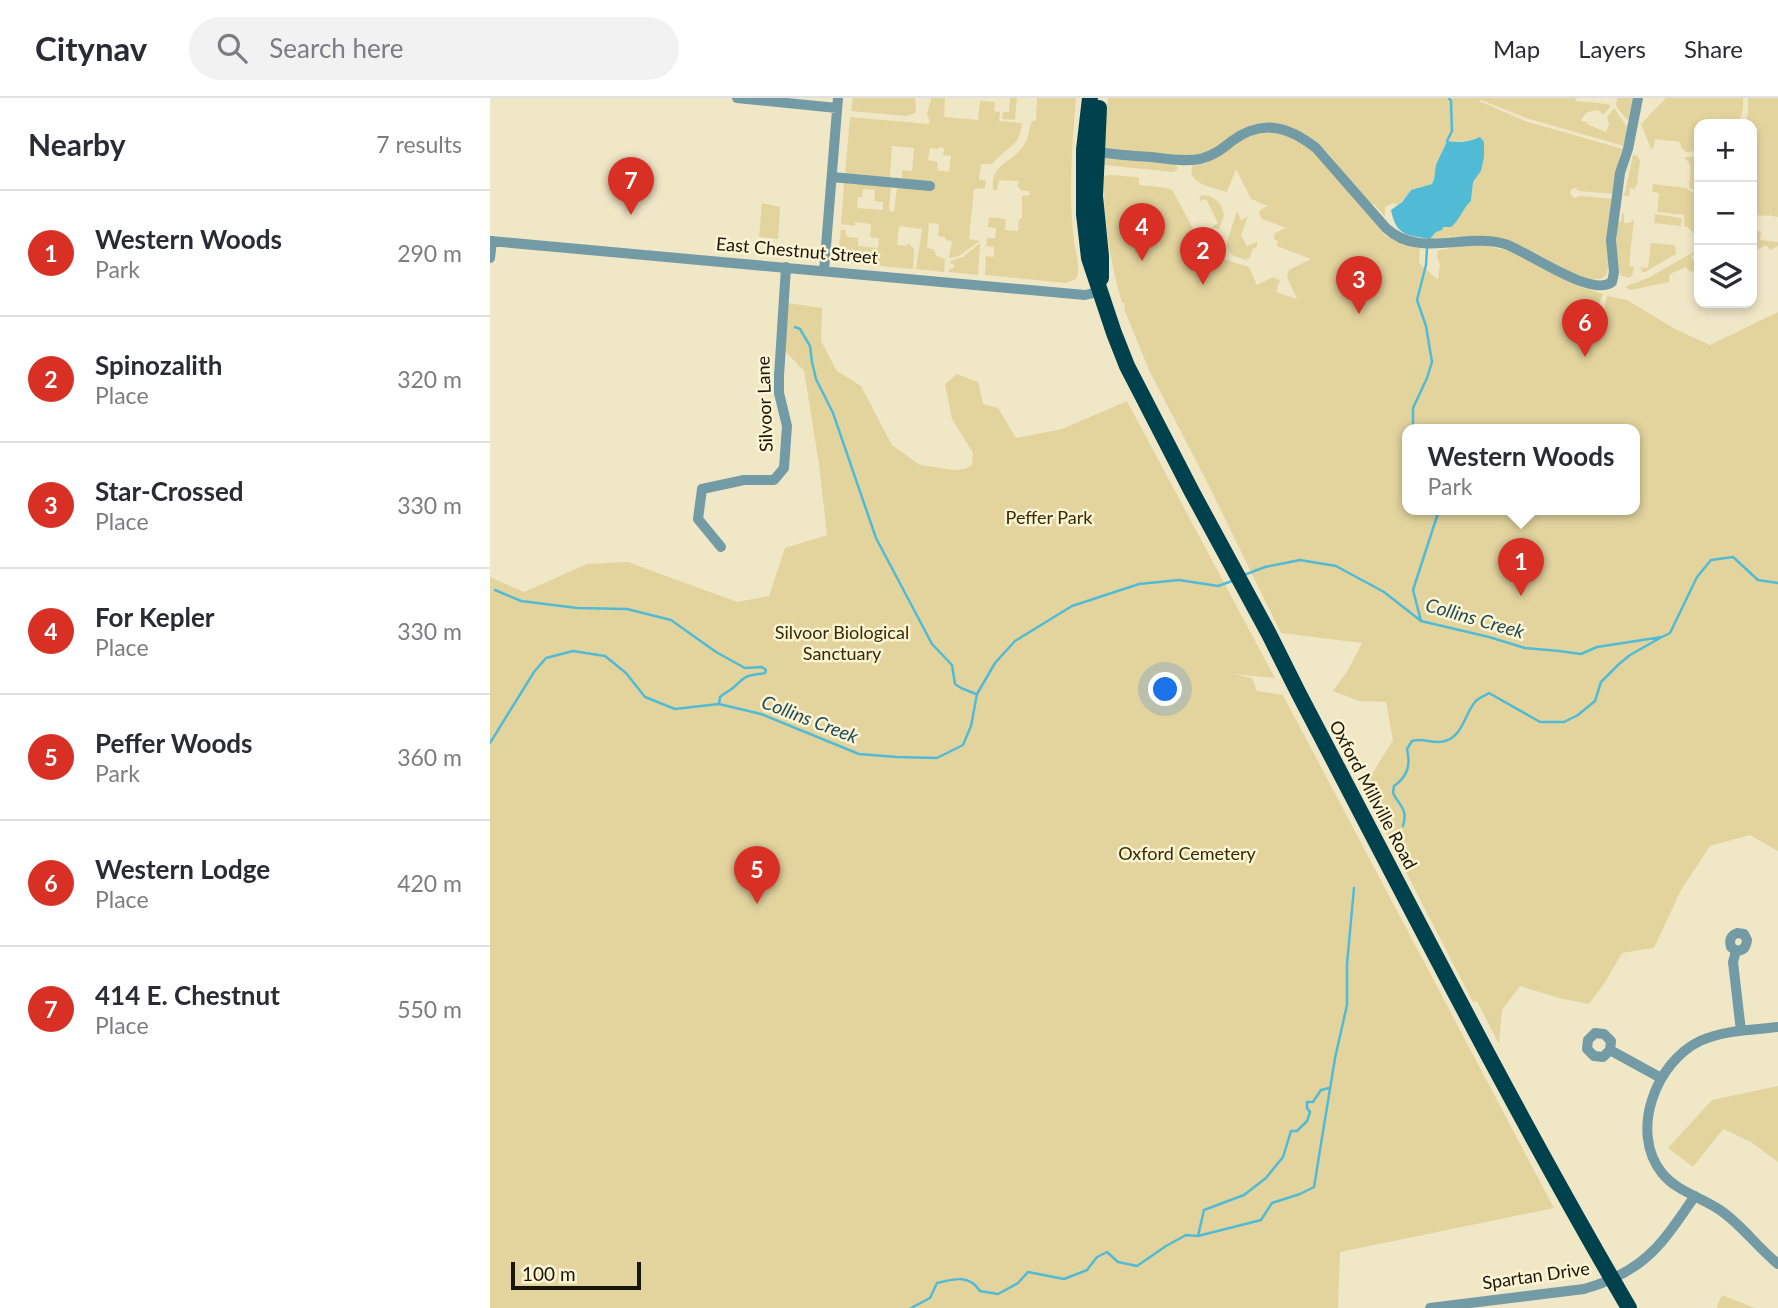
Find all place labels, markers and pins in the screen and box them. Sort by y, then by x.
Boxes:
pin: 7 [608,157,654,215]
pin: 4 [1119,203,1165,261]
pin: 2 [1180,227,1226,285]
pin: 3 [1336,256,1382,314]
pin: 6 [1562,299,1608,357]
pin: 1 [1498,538,1544,596]
pin: 5 [734,846,780,904]

